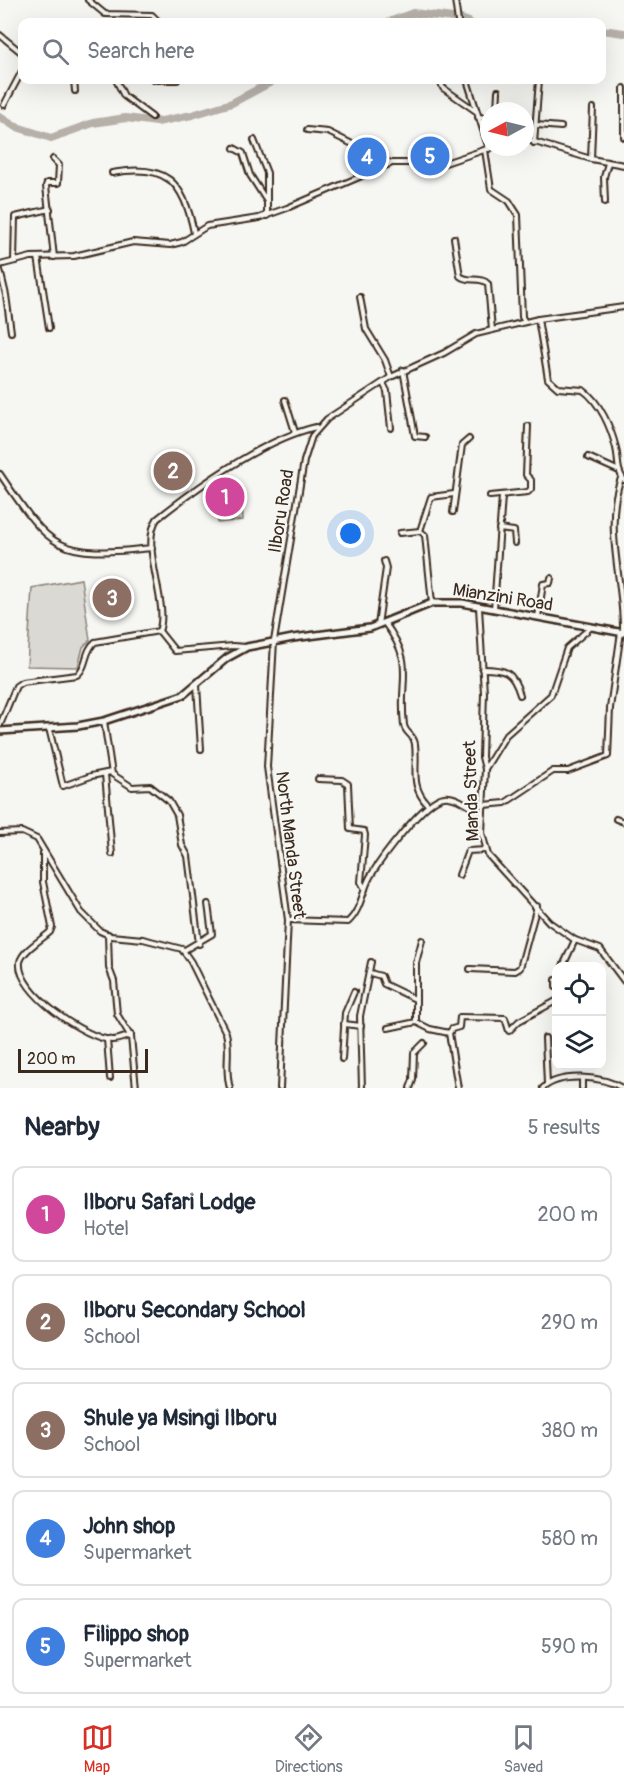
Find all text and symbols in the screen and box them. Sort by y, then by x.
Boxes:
search box [18,18,606,84]
icon: search [39,35,72,68]
text: Search here [87,37,194,65]
north arrow [480,102,534,156]
pin: 4 [348,134,386,180]
pin: 5 [410,134,450,178]
pin: 2 [154,448,192,494]
street label: Ilboru Road [264,468,299,555]
pin: 1 [206,474,244,520]
your location [336,519,365,548]
pin: 3 [92,576,132,620]
street label: Mianzini Road [451,578,555,617]
street label: Manda Street [458,739,485,842]
street label: North Manda Street [270,770,311,921]
map controls [552,962,606,1070]
button: locate [552,962,606,1016]
button: layers [552,1016,606,1070]
scale bar [18,1046,148,1074]
text: 200 m [27,1049,75,1069]
text: Nearby [24,1111,100,1143]
text: 5 results [528,1115,600,1140]
text: Ilboru Safari Lodge [83,1188,255,1216]
text: 1 [42,1202,49,1227]
text: 200 m [537,1202,598,1227]
text: Hotel [83,1216,129,1241]
text: Ilboru Secondary School [83,1296,306,1324]
text: 2 [40,1310,51,1335]
text: 290 m [541,1310,598,1335]
text: School [83,1324,140,1349]
text: Shule ya Msingi Ilboru [83,1404,277,1432]
text: 3 [40,1418,51,1443]
text: 380 m [541,1418,598,1443]
text: School [83,1432,140,1457]
text: John shop [83,1512,175,1540]
text: 4 [40,1526,51,1551]
text: 580 m [541,1526,598,1551]
text: Supermarket [83,1540,192,1565]
text: Filippo shop [83,1620,189,1648]
text: 5 [40,1634,51,1659]
text: 590 m [541,1634,598,1659]
text: Supermarket [83,1648,192,1673]
tab: Map [81,1721,114,1777]
tab: Directions [275,1721,343,1777]
tab: Saved [504,1721,543,1777]

